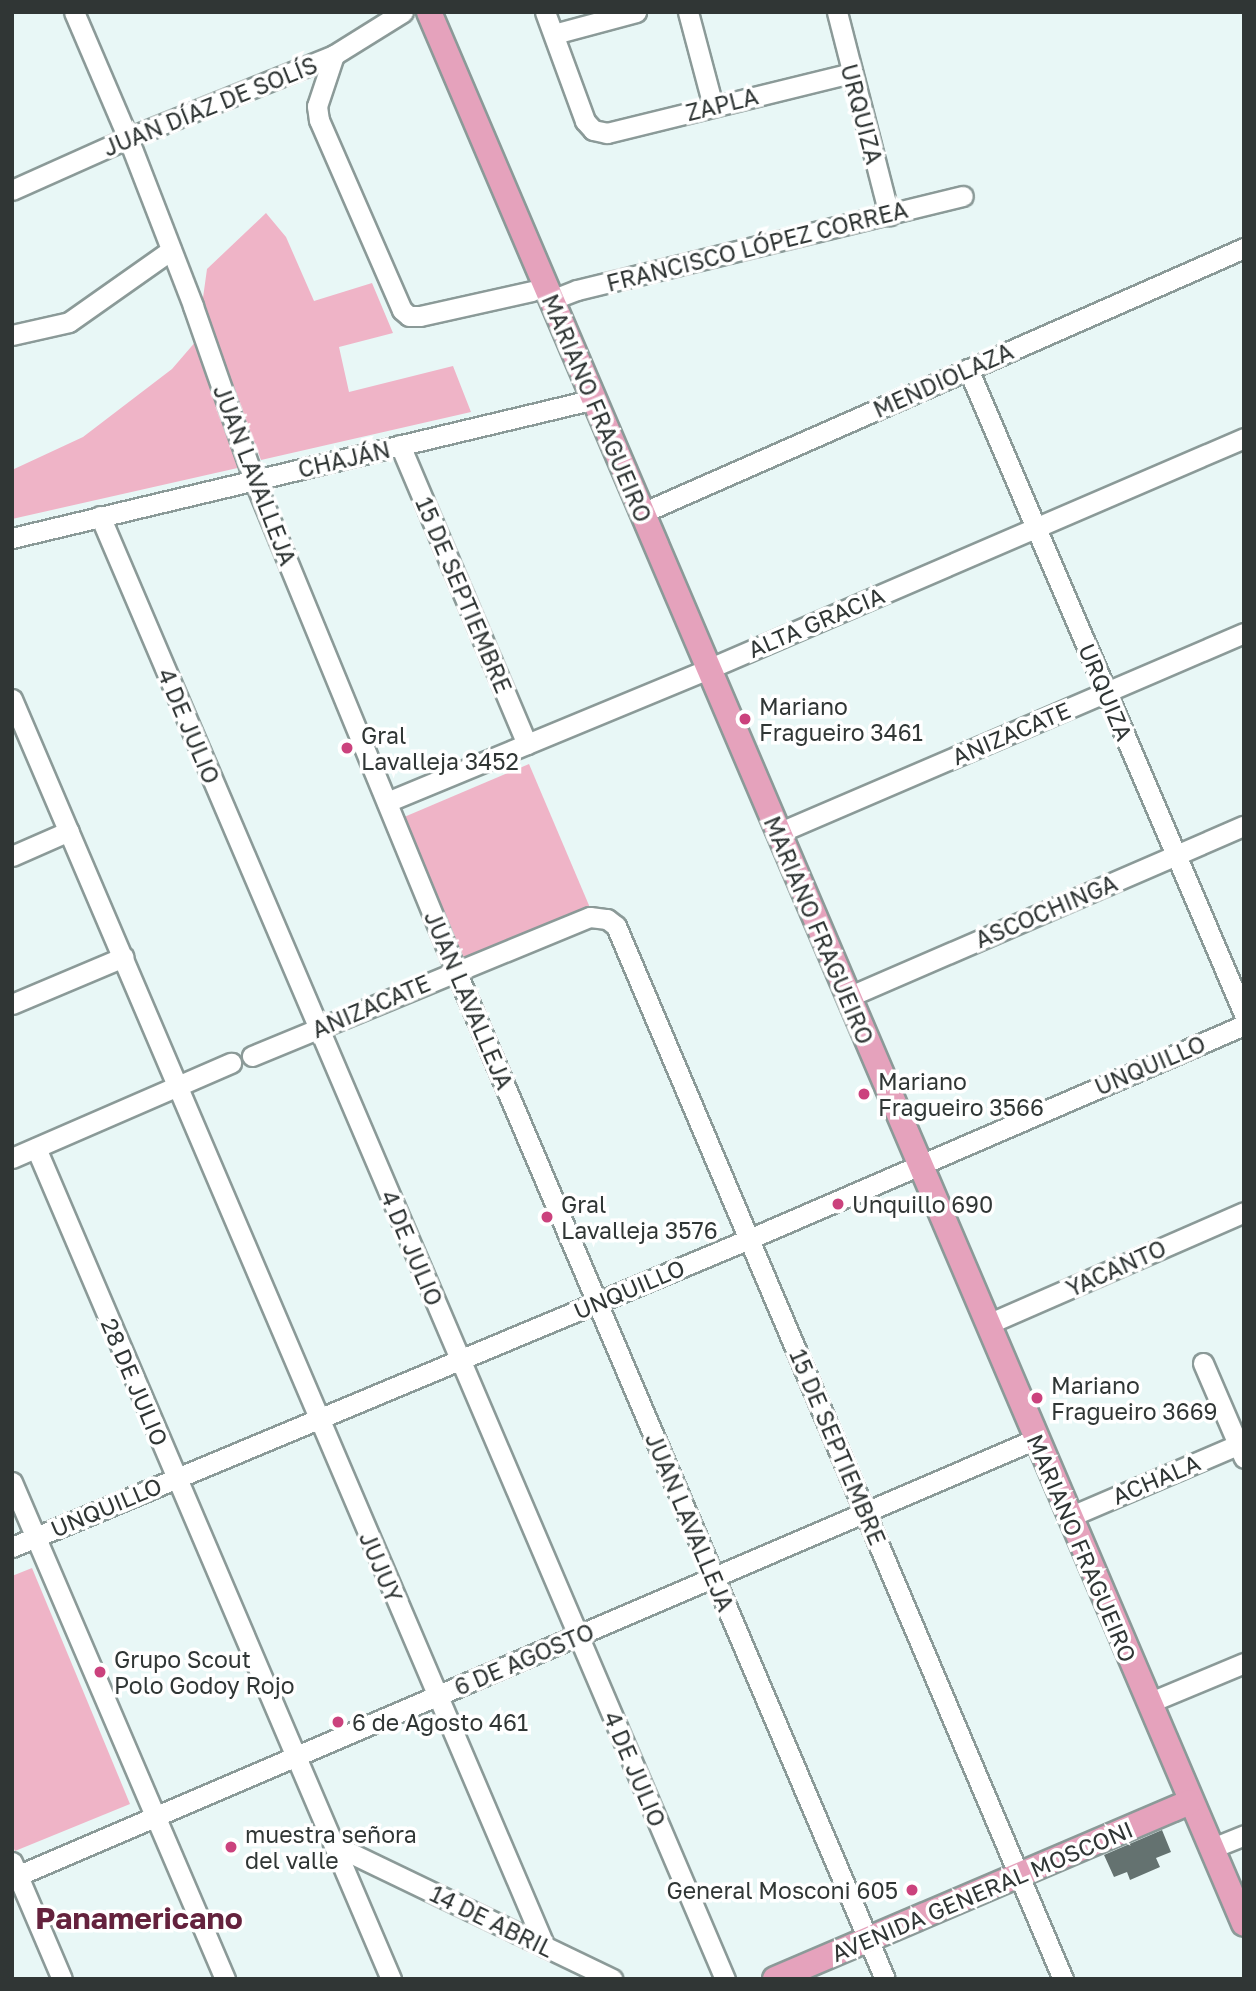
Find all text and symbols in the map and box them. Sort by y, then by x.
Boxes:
street label: JUAN DÍAZ DE SOLÍS [99,50,321,162]
street label: URQUIZA [835,61,889,167]
street label: ZAPLA [683,82,761,126]
street label: FRANCISCO LÓPEZ CORREA [604,195,910,297]
street label: MARIANO FRAGUEIRO [536,290,658,526]
street label: MENDIOLAZA [869,337,1017,423]
street label: JUAN LAVALLEJA [208,381,302,569]
street label: CHAJÁN [295,435,393,483]
street label: 15 DE SEPTIEMBRE [410,493,518,697]
street label: ALTA GRACIA [744,581,888,663]
street label: URQUIZA [1073,639,1139,745]
street label: 4 DE JULIO [152,664,226,788]
place label: Mariano Fragueiro 3461 [759,692,923,746]
street label: ANIZACATE [948,696,1074,770]
marker: Mariano Fragueiro 3461 [737,711,753,727]
place label: Gral Lavalleja 3452 [361,721,519,775]
marker: Gral Lavalleja 3452 [339,740,355,756]
street label: MARIANO FRAGUEIRO [758,812,880,1048]
street label: ASCOCHINGA [971,869,1121,953]
street label: JUAN LAVALLEJA [419,907,519,1093]
street label: ANIZACATE [308,969,434,1043]
street label: UNQUILLO [1090,1029,1210,1101]
place label: Mariano Fragueiro 3566 [878,1067,1044,1121]
marker: Mariano Fragueiro 3566 [856,1086,872,1102]
street label: 4 DE JULIO [375,1186,449,1310]
place label: Gral Lavalleja 3576 [561,1190,718,1244]
place label: Unquillo 690 [852,1190,993,1218]
marker: Unquillo 690 [830,1196,846,1212]
marker: Gral Lavalleja 3576 [539,1209,555,1225]
street label: YACANTO [1062,1234,1170,1302]
street label: UNQUILLO [569,1253,689,1325]
street label: 28 DE JULIO [96,1314,174,1450]
street label: 15 DE SEPTIEMBRE [784,1345,892,1549]
place label: Mariano Fragueiro 3669 [1051,1371,1217,1425]
marker: Mariano Fragueiro 3669 [1029,1390,1045,1406]
street label: JUAN LAVALLEJA [640,1429,740,1615]
street label: MARIANO FRAGUEIRO [1021,1430,1143,1666]
street label: ACHALA [1108,1448,1204,1510]
street label: UNQUILLO [46,1471,166,1543]
street label: JUJUY [354,1528,408,1606]
street label: 6 DE AGOSTO [450,1617,598,1701]
place label: Grupo Scout Polo Godoy Rojo [114,1645,295,1699]
marker: Grupo Scout Polo Godoy Rojo [92,1664,108,1680]
street label: 4 DE JULIO [598,1707,672,1831]
place label: 6 de Agosto 461 [352,1708,528,1736]
marker: 6 de Agosto 461 [330,1714,346,1730]
street label: AVENIDA GENERAL MOSCONI [827,1815,1137,1967]
place label: muestra señora del valle [245,1820,417,1874]
marker: muestra señora del valle [223,1839,239,1855]
place label: General Mosconi 605 [666,1876,898,1904]
street label: 14 DE ABRIL [426,1879,558,1963]
marker: General Mosconi 605 [904,1882,920,1898]
district label: Panamericano [35,1900,243,1936]

